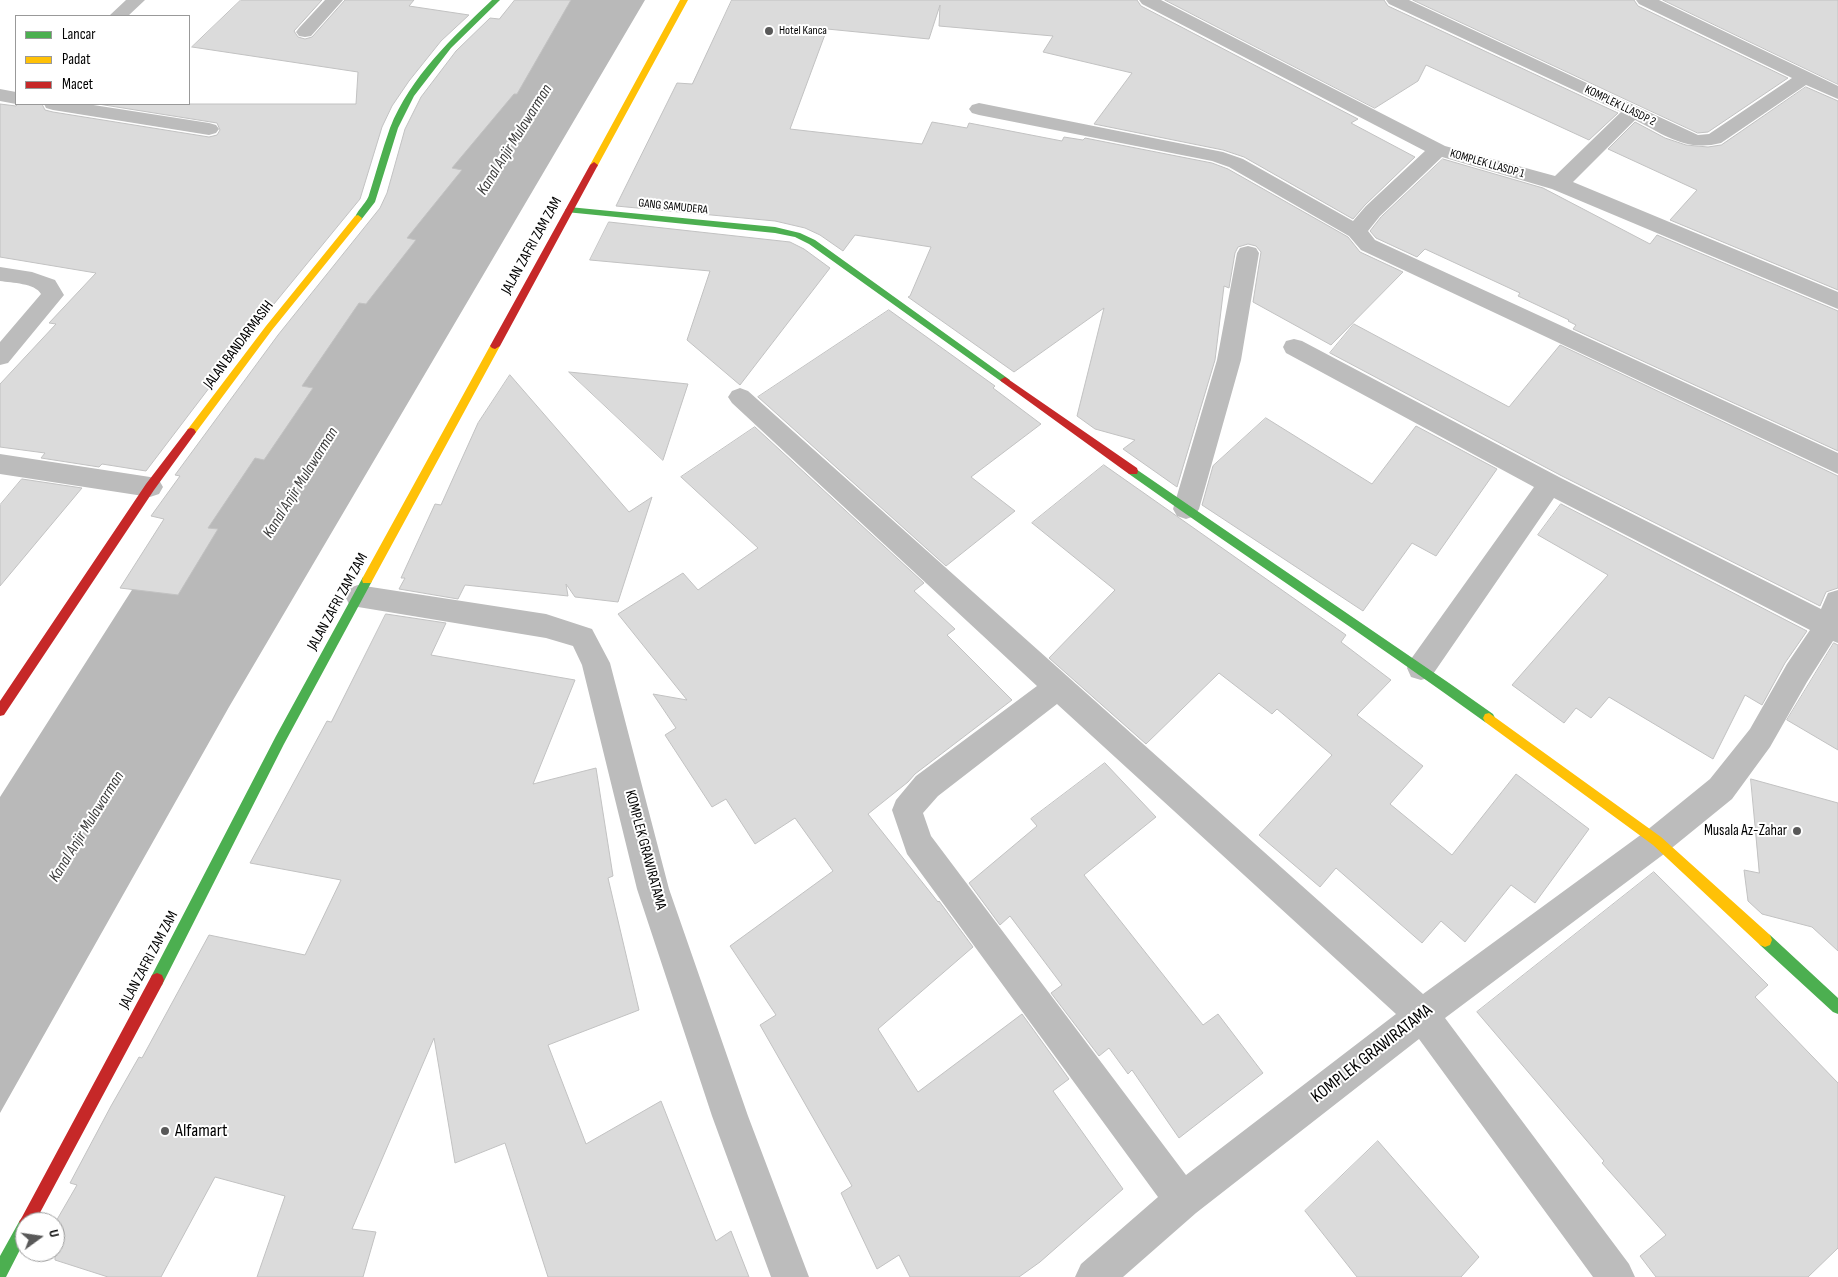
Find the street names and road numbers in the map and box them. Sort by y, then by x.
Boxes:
street label: KOMPLEK LLASDP 2 [1582,83,1658,129]
street label: KOMPLEK LLASDP 1 [1448,147,1526,181]
street label: JALAN ZAFRI ZAM ZAM [498,194,566,298]
street label: GANG SAMUDERA [637,196,709,218]
street label: JALAN BANDARMASIH [200,298,278,392]
street label: JALAN ZAFRI ZAM ZAM [304,550,372,654]
street label: KOMPLEK GRAWIRATAMA [620,788,670,912]
street label: JALAN ZAFRI ZAM ZAM [116,908,182,1012]
street label: KOMPLEK GRAWIRATAMA [1307,1000,1437,1108]

